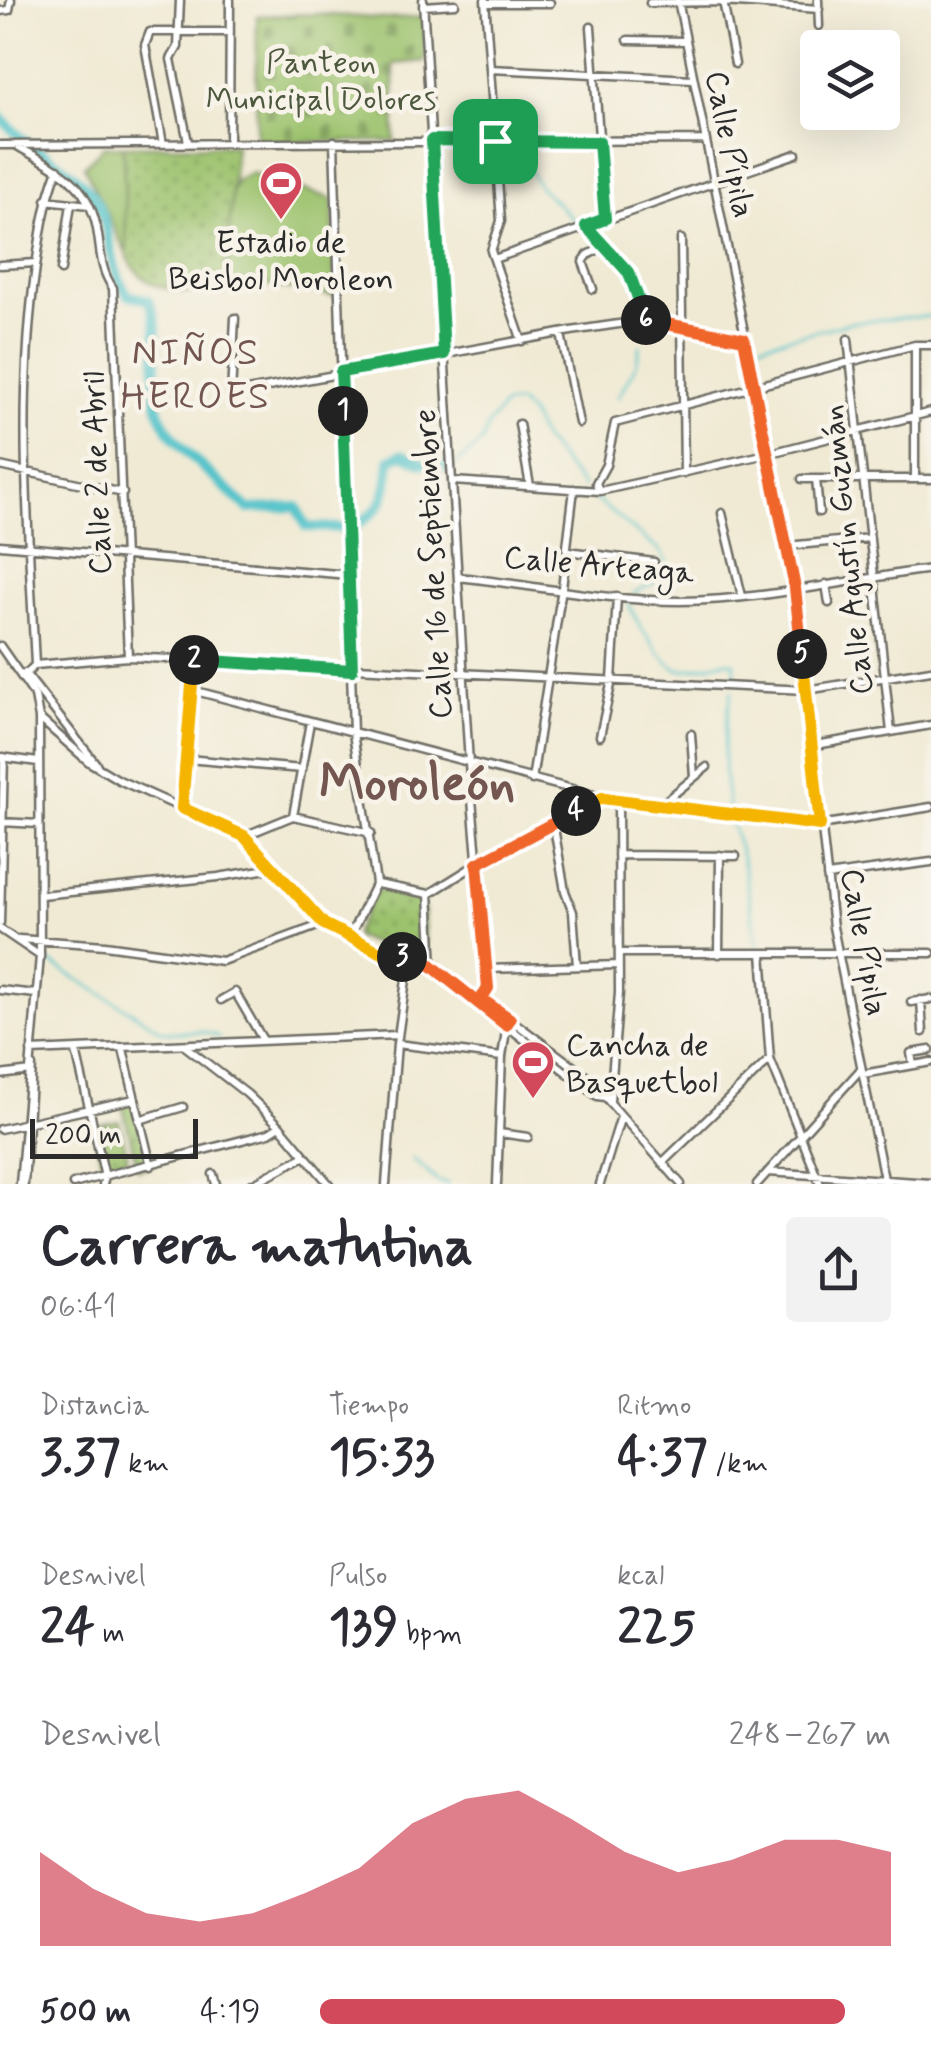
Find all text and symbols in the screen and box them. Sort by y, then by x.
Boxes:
map controls [800,30,900,130]
button: layers [800,30,900,130]
park label: Panteon Municipal Dolores [206,42,436,121]
street label: Calle Pípila [694,67,764,222]
pin [453,99,538,184]
icon: arrive [468,114,523,169]
sports icon: Estadio de Beisbol Moroleon [258,160,304,221]
place label: Estadio de Beisbol Moroleon [168,222,394,301]
pin: 6 [621,295,671,345]
text: 6 [639,301,653,338]
district label: NIÑOS HEROES [120,329,272,422]
street label: Calle 2 de Abril [73,370,123,575]
pin: 1 [318,386,368,436]
text: 1 [337,392,349,429]
street label: Calle Agustín Guzmán [812,403,884,697]
street label: Calle 16 de Septiembre [405,408,463,720]
street label: Calle Arteaga [502,537,696,597]
pin: 5 [777,629,827,679]
pin: 2 [169,635,219,685]
text: 5 [794,635,810,672]
text: 2 [187,641,201,678]
district label: Moroleón [319,751,515,819]
pin: 4 [551,786,601,836]
text: 4 [568,792,584,829]
street label: Calle Pípila [829,865,897,1019]
pin: 3 [377,932,427,982]
text: 3 [396,938,408,975]
place label: Cancha de Basquetbol [566,1025,718,1104]
sports icon: Cancha de Basquetbol [510,1039,556,1100]
scale bar [30,1114,198,1158]
text: 200 m [45,1118,121,1155]
text: Carrera matutina [40,1212,473,1284]
button: share [786,1217,891,1322]
text: 06:41 [40,1286,117,1328]
text: Distancia [40,1388,149,1425]
text: Tiempo [329,1388,409,1425]
text: Ritmo [617,1388,691,1425]
text: 3.37 [40,1425,121,1491]
text: 15:33 [329,1425,435,1491]
text: 4:37 [617,1425,708,1491]
text: km [121,1446,169,1483]
text: /km [708,1446,768,1483]
text: Desnivel [40,1558,146,1595]
text: Pulso [329,1558,387,1595]
text: kcal [617,1558,664,1595]
text: 24 [40,1595,95,1661]
text: 139 [329,1595,398,1661]
text: 225 [617,1595,696,1661]
text: m [95,1616,125,1653]
text: bpm [398,1616,462,1653]
text: Desnivel [40,1714,161,1756]
text: 248–267 m [729,1714,891,1756]
text: 500 m [40,1991,131,2033]
text: 4:19 [200,1991,261,2033]

